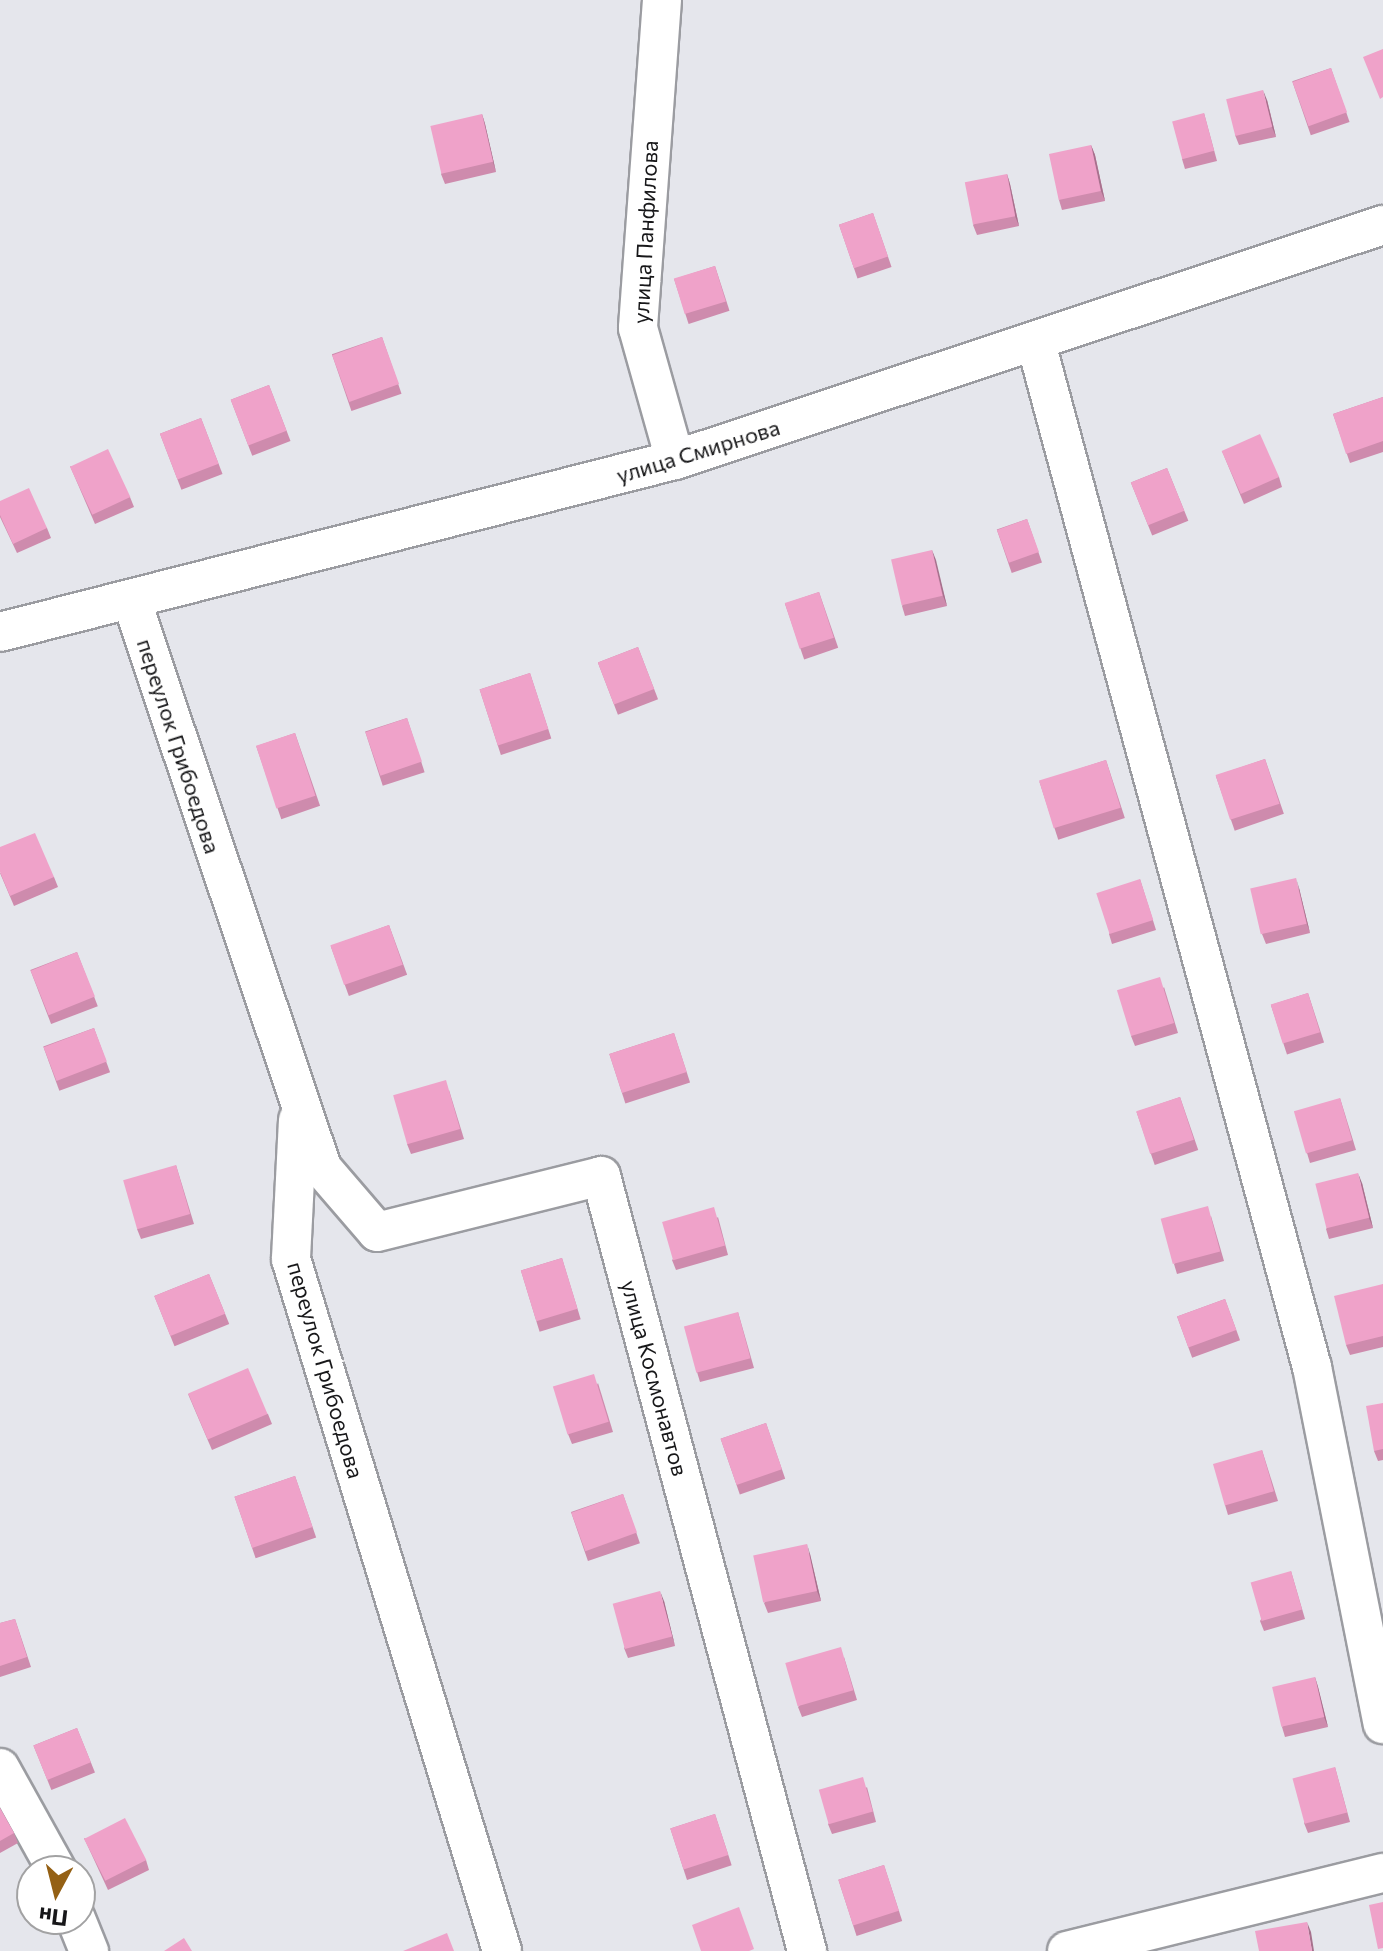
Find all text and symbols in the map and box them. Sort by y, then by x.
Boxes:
street label: улица Панфилова [627,140,663,324]
street label: улица Смирнова [613,414,783,488]
street label: переулок Грибоедова [132,635,226,857]
street label: переулок Грибоедова [282,1259,370,1481]
street label: улица Космонавтов [616,1277,694,1479]
north arrow [16,1855,96,1935]
text: Пн [37,1902,69,1933]

